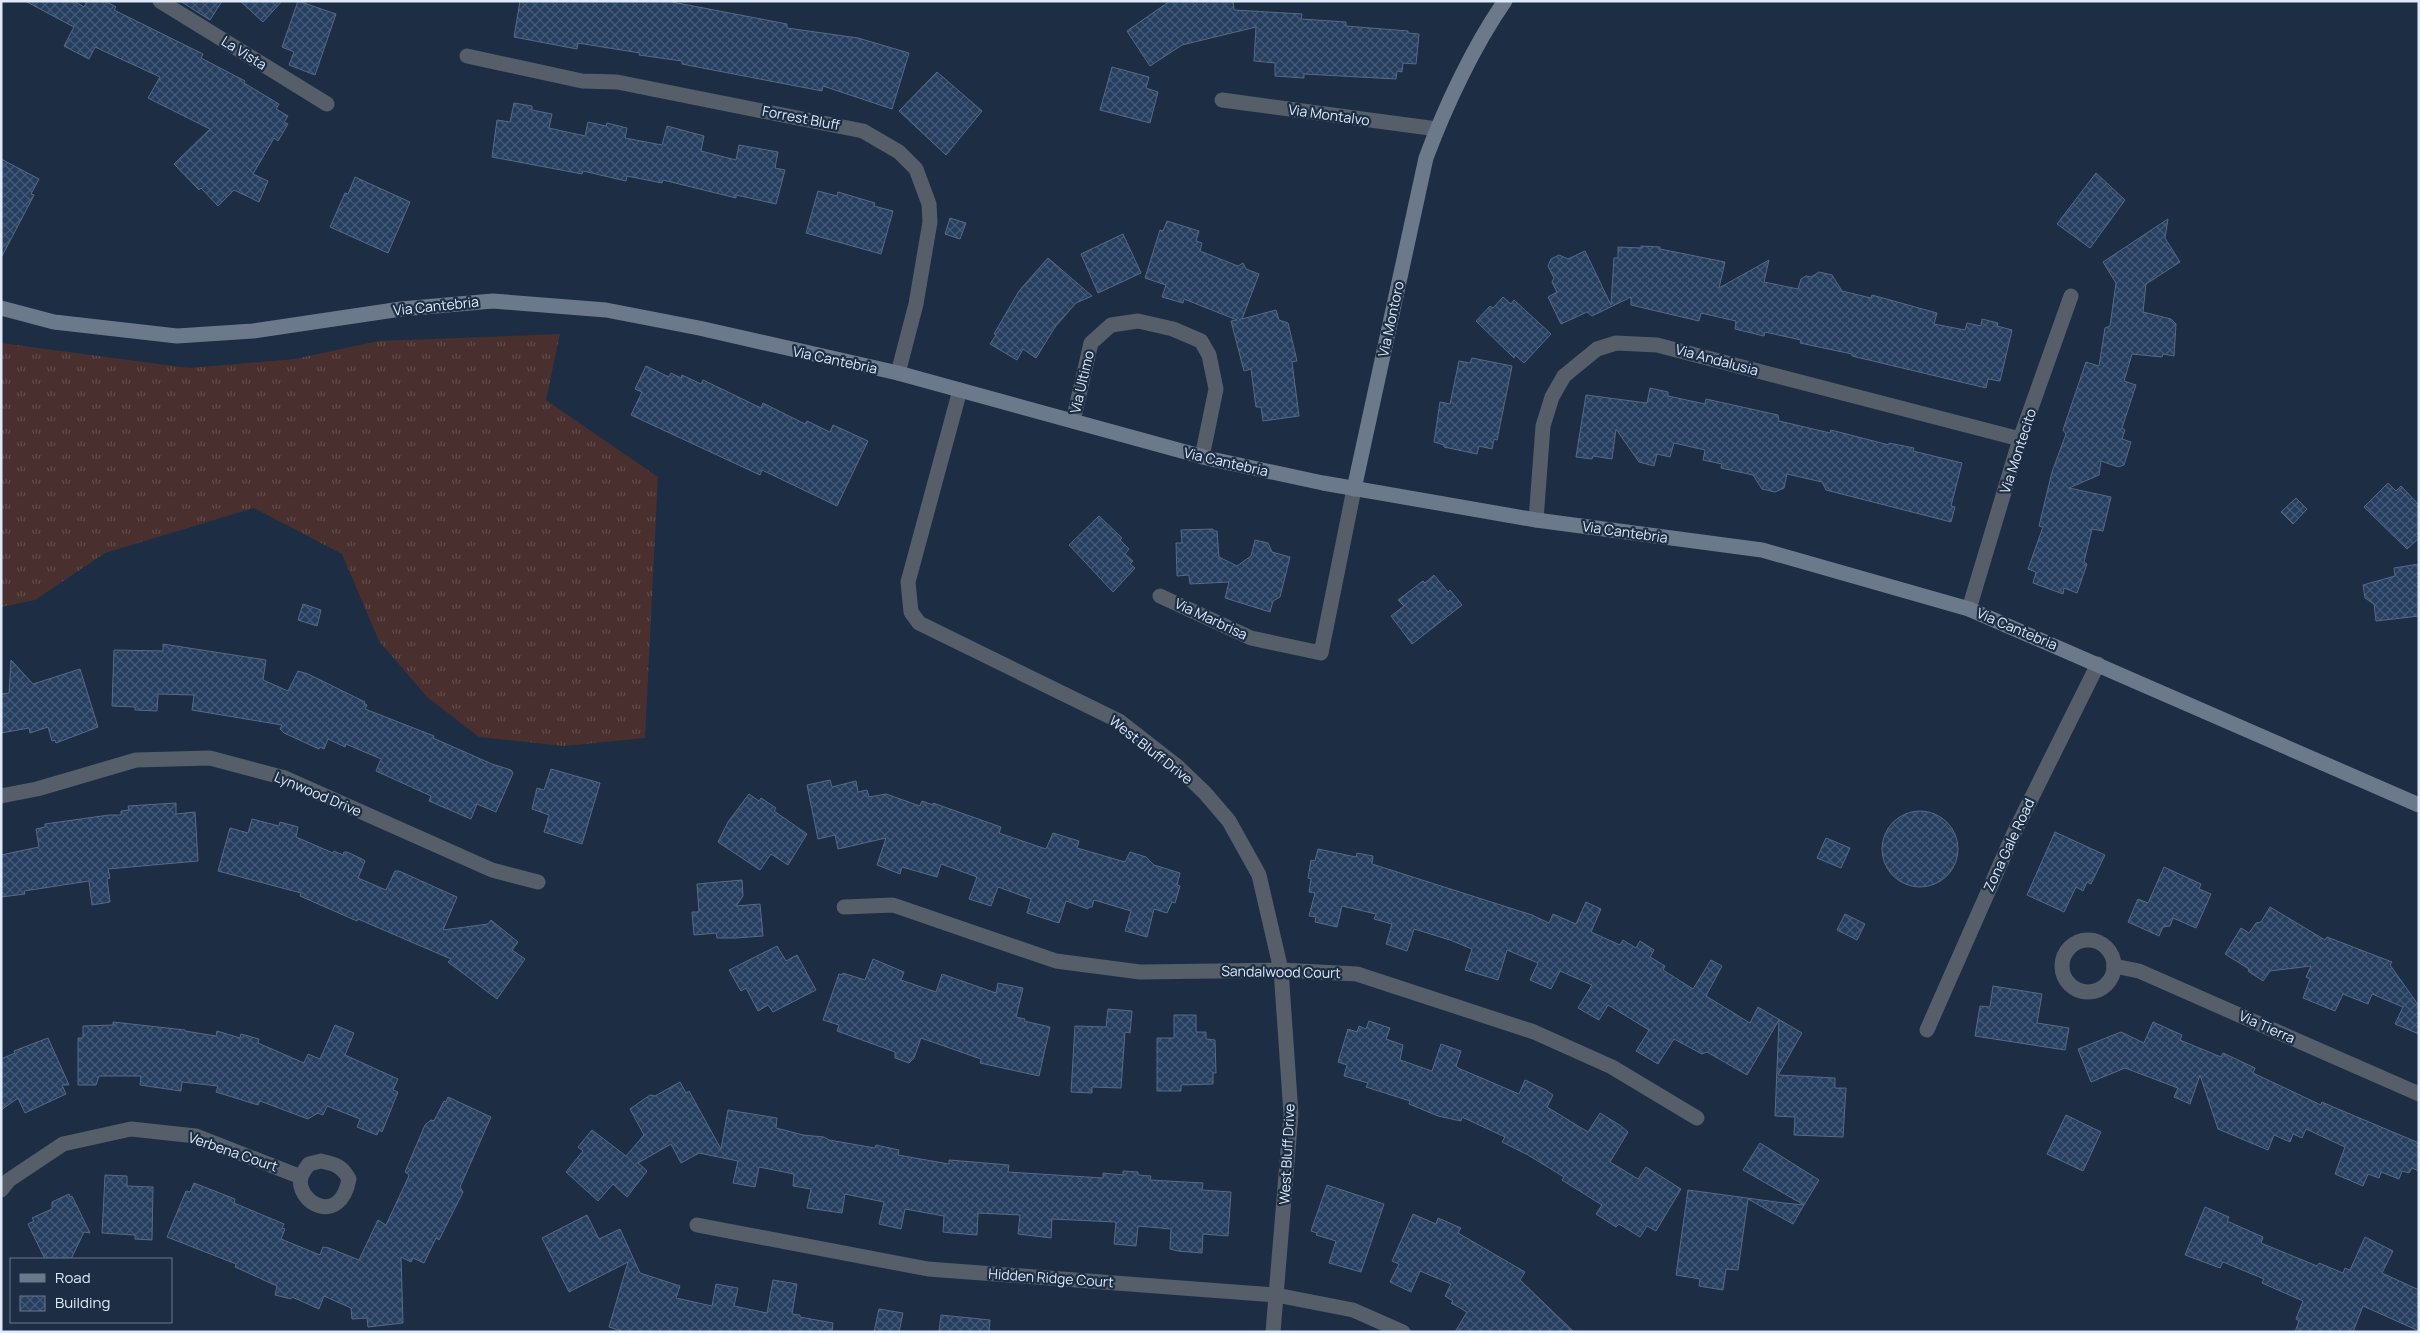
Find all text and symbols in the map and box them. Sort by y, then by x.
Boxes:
street label: La Vista [218,31,270,74]
street label: Via Montalvo [1287,99,1371,130]
street label: Forrest Bluff [761,101,842,134]
street label: Via Montoro [1373,279,1408,359]
street label: Via Cantebria [392,292,480,319]
street label: Via Andalusia [1674,339,1761,380]
street label: Via Cantebria [791,341,879,378]
street label: Via Ultimo [1065,349,1098,415]
street label: Via Montecito [1995,406,2040,496]
street label: Via Cantebria [1182,443,1270,480]
street label: Via Cantebria [1581,516,1669,547]
street label: Via Marbrisa [1172,593,1251,644]
street label: Via Cantebria [1974,603,2060,654]
street label: West Bluff Drive [1106,711,1197,788]
street label: Lynwood Drive [272,767,365,820]
street label: Zona Gale Road [1979,795,2038,895]
street label: Sandalwood Court [1221,961,1341,982]
street label: Via Tierra [2236,1006,2298,1047]
street label: West Bluff Drive [1274,1103,1299,1205]
street label: Verbena Court [186,1127,281,1176]
legend [10,1258,172,1323]
street label: Hidden Ridge Court [988,1264,1115,1291]
text: Road [55,1267,91,1288]
text: Building [55,1292,110,1313]

